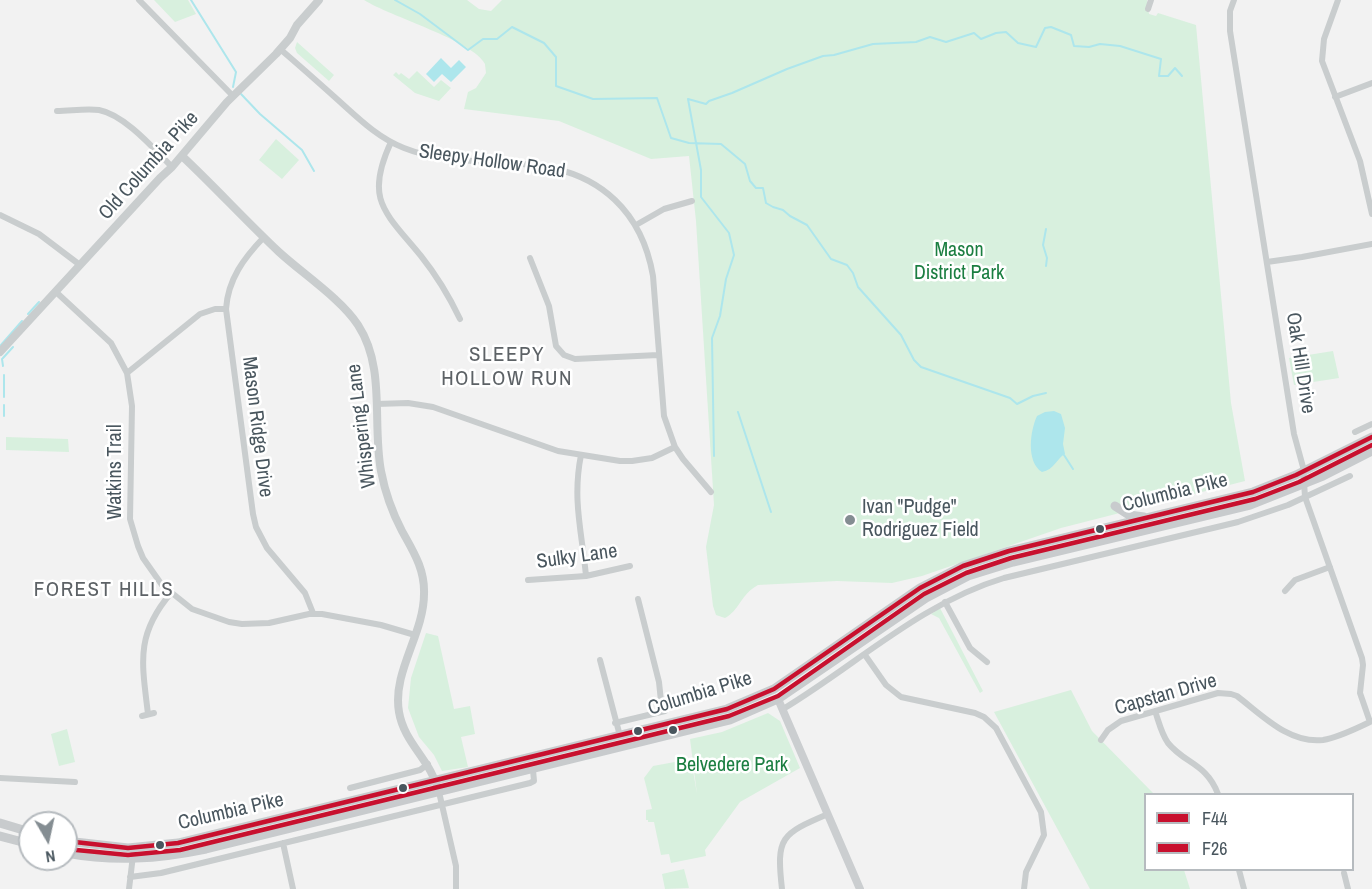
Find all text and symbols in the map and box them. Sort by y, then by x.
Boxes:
street label: Old Columbia Pike [94,107,204,225]
street label: Sleepy Hollow Road [417,140,567,184]
park label: Mason District Park [914,239,1004,286]
street label: Oak Hill Drive [1280,311,1320,415]
district label: SLEEPY HOLLOW RUN [441,342,573,392]
street label: Mason Ridge Drive [236,355,278,499]
street label: Whispering Lane [342,363,382,489]
street label: Watkins Trail [104,424,128,520]
street label: Columbia Pike [1120,468,1230,518]
place label: Ivan "Pudge" Rodriguez Field [862,496,979,543]
marker: Ivan "Pudge" Rodriguez Field [843,513,857,527]
unlabelled marker [1094,523,1106,535]
street label: Sulky Lane [535,539,619,575]
district label: FOREST HILLS [34,577,174,603]
street label: Columbia Pike [645,667,755,721]
street label: Capstan Drive [1112,669,1220,721]
unlabelled marker [667,724,679,736]
unlabelled marker [632,725,644,737]
park label: Belvedere Park [676,754,788,778]
unlabelled marker [397,782,409,794]
street label: Columbia Pike [176,788,286,836]
legend [1144,793,1354,871]
text: F44 [1202,806,1227,831]
north arrow [18,811,78,871]
text: F26 [1202,836,1227,861]
unlabelled marker [154,839,166,851]
text: N [44,845,57,868]

